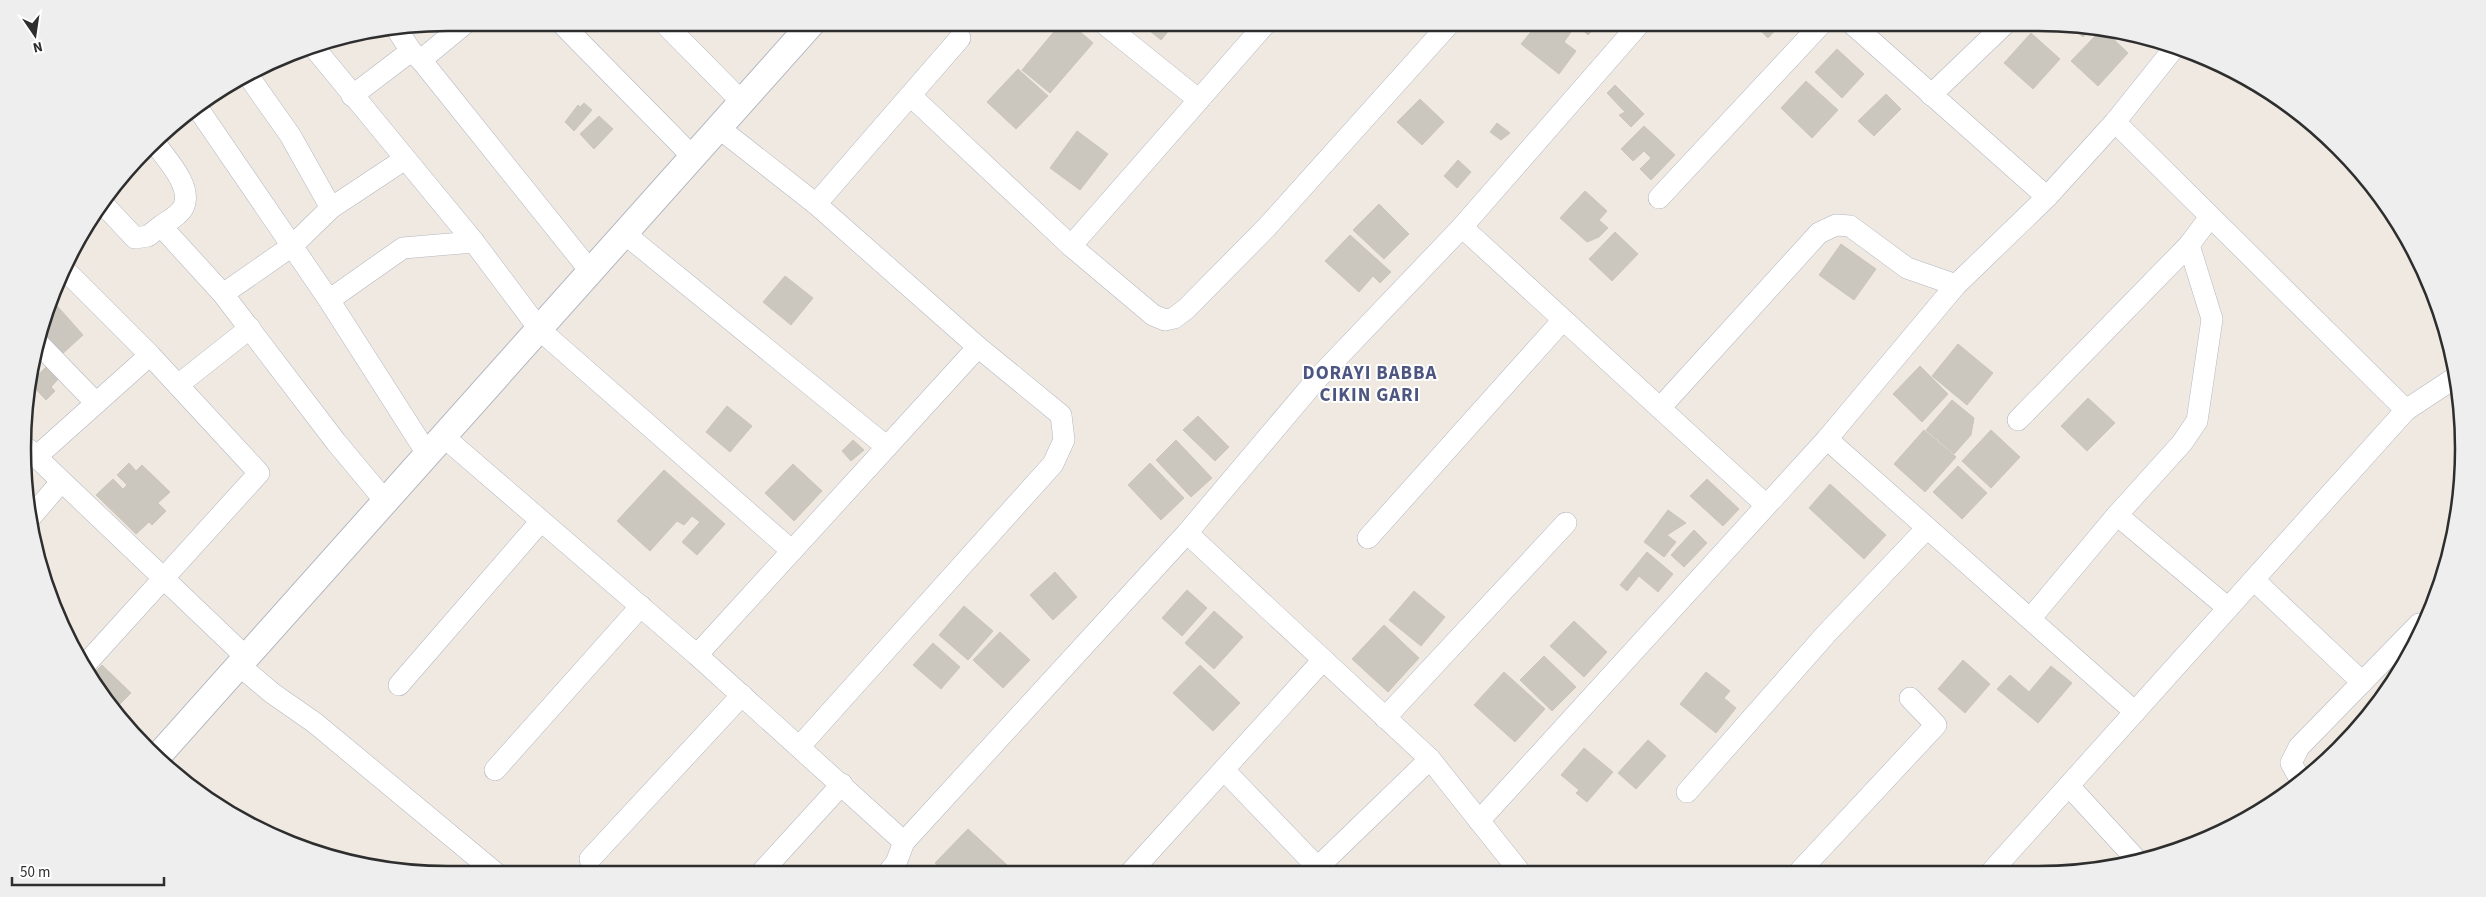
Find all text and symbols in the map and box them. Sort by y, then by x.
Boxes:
north arrow [10,10,60,60]
text: N [31,36,44,57]
district label: DORAYI BABBA CIKIN GARI [1303,360,1437,409]
scale bar [12,854,165,886]
text: 50 m [20,862,50,883]

